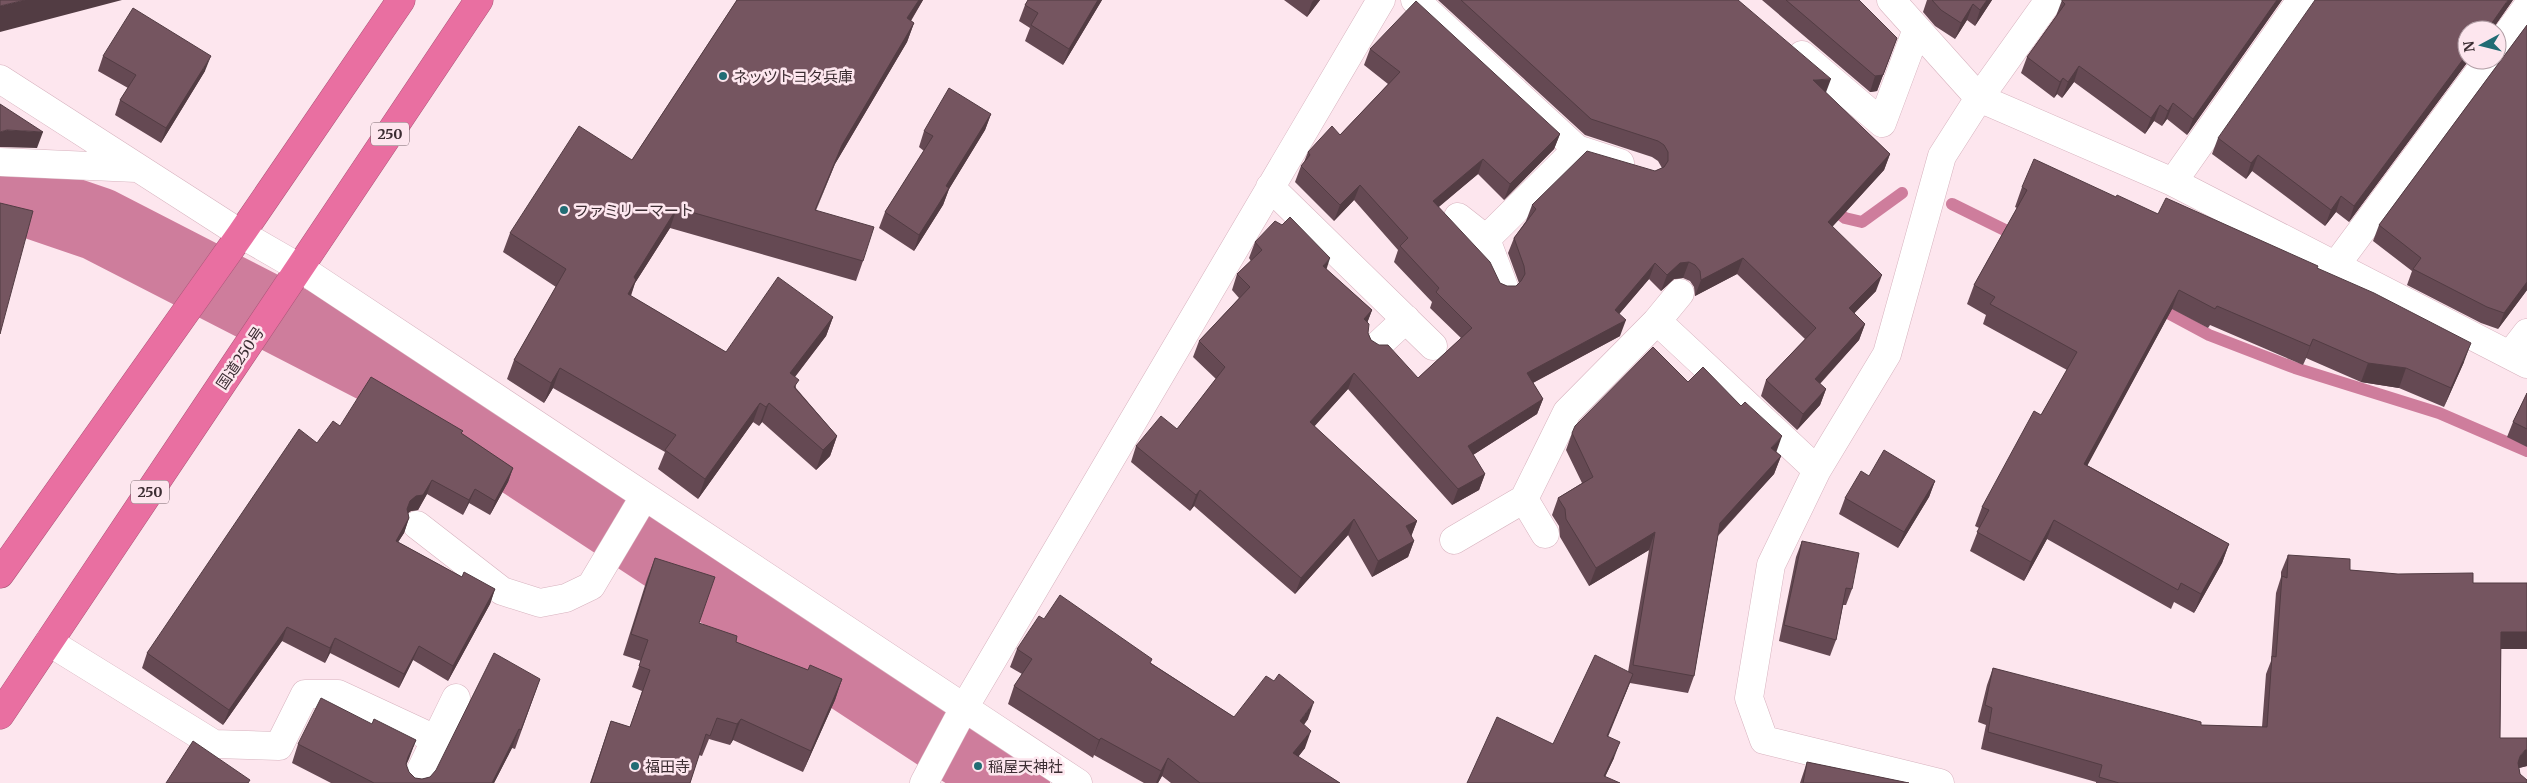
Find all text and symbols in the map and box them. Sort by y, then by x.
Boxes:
north arrow [2457,20,2507,70]
text: N [2459,40,2479,53]
place label: ネッツトヨタ兵庫 [733,67,853,86]
marker: ネッツトヨタ兵庫 [717,70,729,82]
road number: 250 [371,122,409,146]
place label: ファミリーマート [574,201,694,220]
marker: ファミリーマート [558,204,570,216]
street label: 国道250号 [212,323,268,393]
road number: 250 [131,481,169,504]
place label: 福田寺 [645,757,690,776]
place label: 稲屋天神社 [988,757,1063,776]
marker: 福田寺 [629,760,641,772]
marker: 稲屋天神社 [972,760,984,772]

